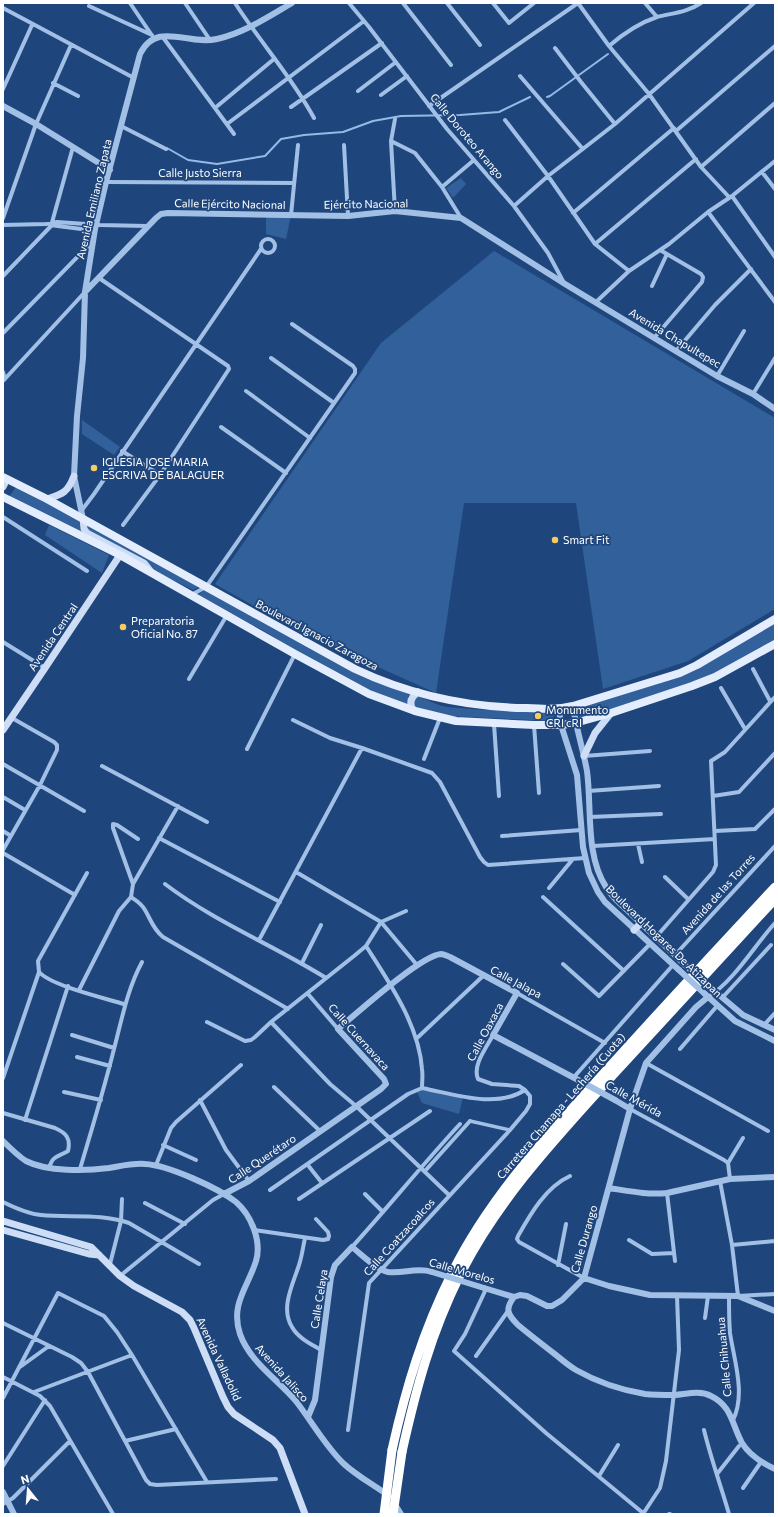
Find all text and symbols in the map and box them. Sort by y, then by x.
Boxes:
street label: Calle Doroteo Arango [428,90,507,181]
street label: Avenida Emiliano Zapata [73,138,114,260]
street label: Calle Justo Sierra [158,166,242,180]
street label: Calle Ejército Nacional [174,196,286,211]
street label: Ejército Nacional [324,196,408,211]
street label: Avenida Chapultepec [627,305,724,370]
place label: IGLESIA JOSE MARIA ESCRIVA DE BALAGUER [102,455,225,481]
marker: IGLESIA JOSE MARIA ESCRIVA DE BALAGUER [89,463,99,473]
place label: Smart Fit [563,533,610,546]
marker: Smart Fit [550,535,560,545]
street label: Boulevard Ignacio Zaragoza [254,597,381,672]
street label: Avenida Central [25,600,80,673]
place label: Preparatoria Oficial No. 87 [131,614,198,640]
marker: Preparatoria Oficial No. 87 [118,622,128,632]
place label: Monumento CRI cRI [546,703,609,729]
marker: Monumento CRI cRI [533,711,543,721]
street label: Avenida de las Torres [678,851,757,937]
street label: Boulevard Hogares De Atizapan [604,882,725,1000]
street label: Calle Jalapa [488,963,544,1001]
street label: Calle Oaxaca [464,1000,505,1063]
street label: Calle Cuernavaca [326,1001,393,1073]
street label: Carretera Chamapa - Lechería (Cuota) [494,1030,628,1181]
street label: Calle Mérida [604,1078,665,1119]
street label: Calle Querétaro [225,1131,298,1186]
street label: Calle Coatzacoalcos [360,1195,437,1278]
street label: Calle Durango [568,1203,600,1274]
street label: Calle Morelos [428,1255,497,1286]
street label: Calle Celaya [307,1268,330,1330]
street label: Avenida Valladolid [194,1315,245,1403]
street label: Calle Chihuahua [714,1317,733,1397]
street label: Avenida Jalisco [252,1341,312,1405]
north arrow [8,1469,48,1509]
text: N [19,1472,31,1486]

